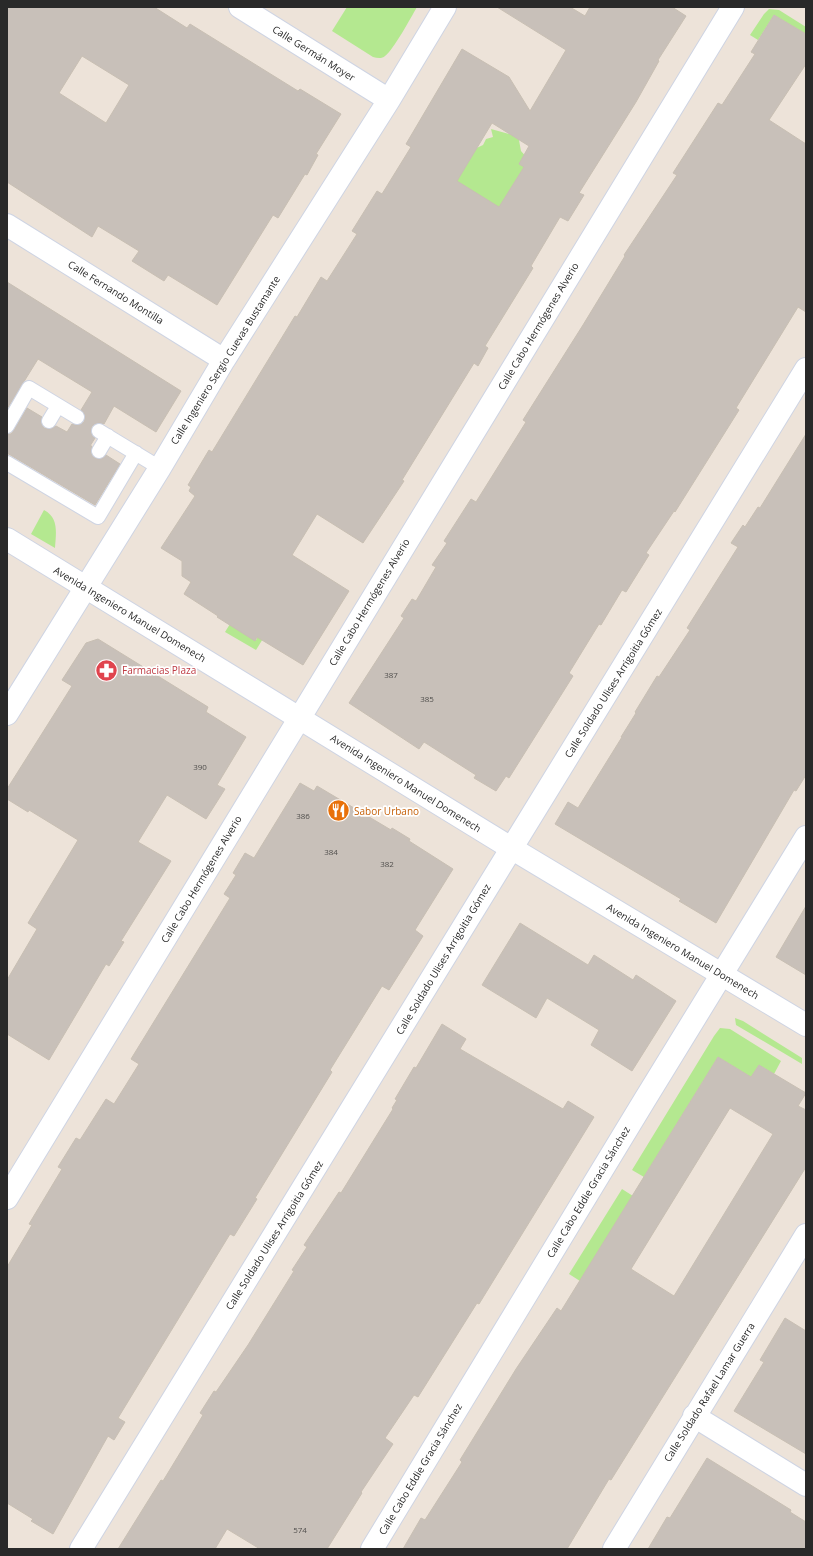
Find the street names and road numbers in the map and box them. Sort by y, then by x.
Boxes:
street label: Calle Germán Moyer [270,22,358,84]
street label: Calle Fernando Montilla [65,257,167,327]
street label: Calle Cabo Hermógenes Alverio [494,260,582,392]
street label: Calle Ingeniero Sergio Cuevas Bustamante [167,273,283,447]
street label: Calle Cabo Hermógenes Alverio [325,536,413,668]
street label: Avenida Ingeniero Manuel Domenech [51,563,209,665]
street label: Calle Soldado Ulises Arrigoitia Gómez [561,605,665,760]
street label: Avenida Ingeniero Manuel Domenech [328,731,484,835]
street label: Calle Cabo Hermógenes Alverio [157,813,245,945]
street label: Calle Soldado Ulises Arrigoitia Gómez [392,881,494,1037]
street label: Avenida Ingeniero Manuel Domenech [604,900,762,1002]
street label: Calle Cabo Eddie Gracia Sánchez [543,1123,633,1260]
street label: Calle Soldado Ulises Arrigoitia Gómez [222,1157,326,1312]
street label: Calle Soldado Rafael Lamar Guerra [660,1320,758,1464]
street label: Calle Cabo Eddie Gracia Sánchez [375,1400,465,1537]

